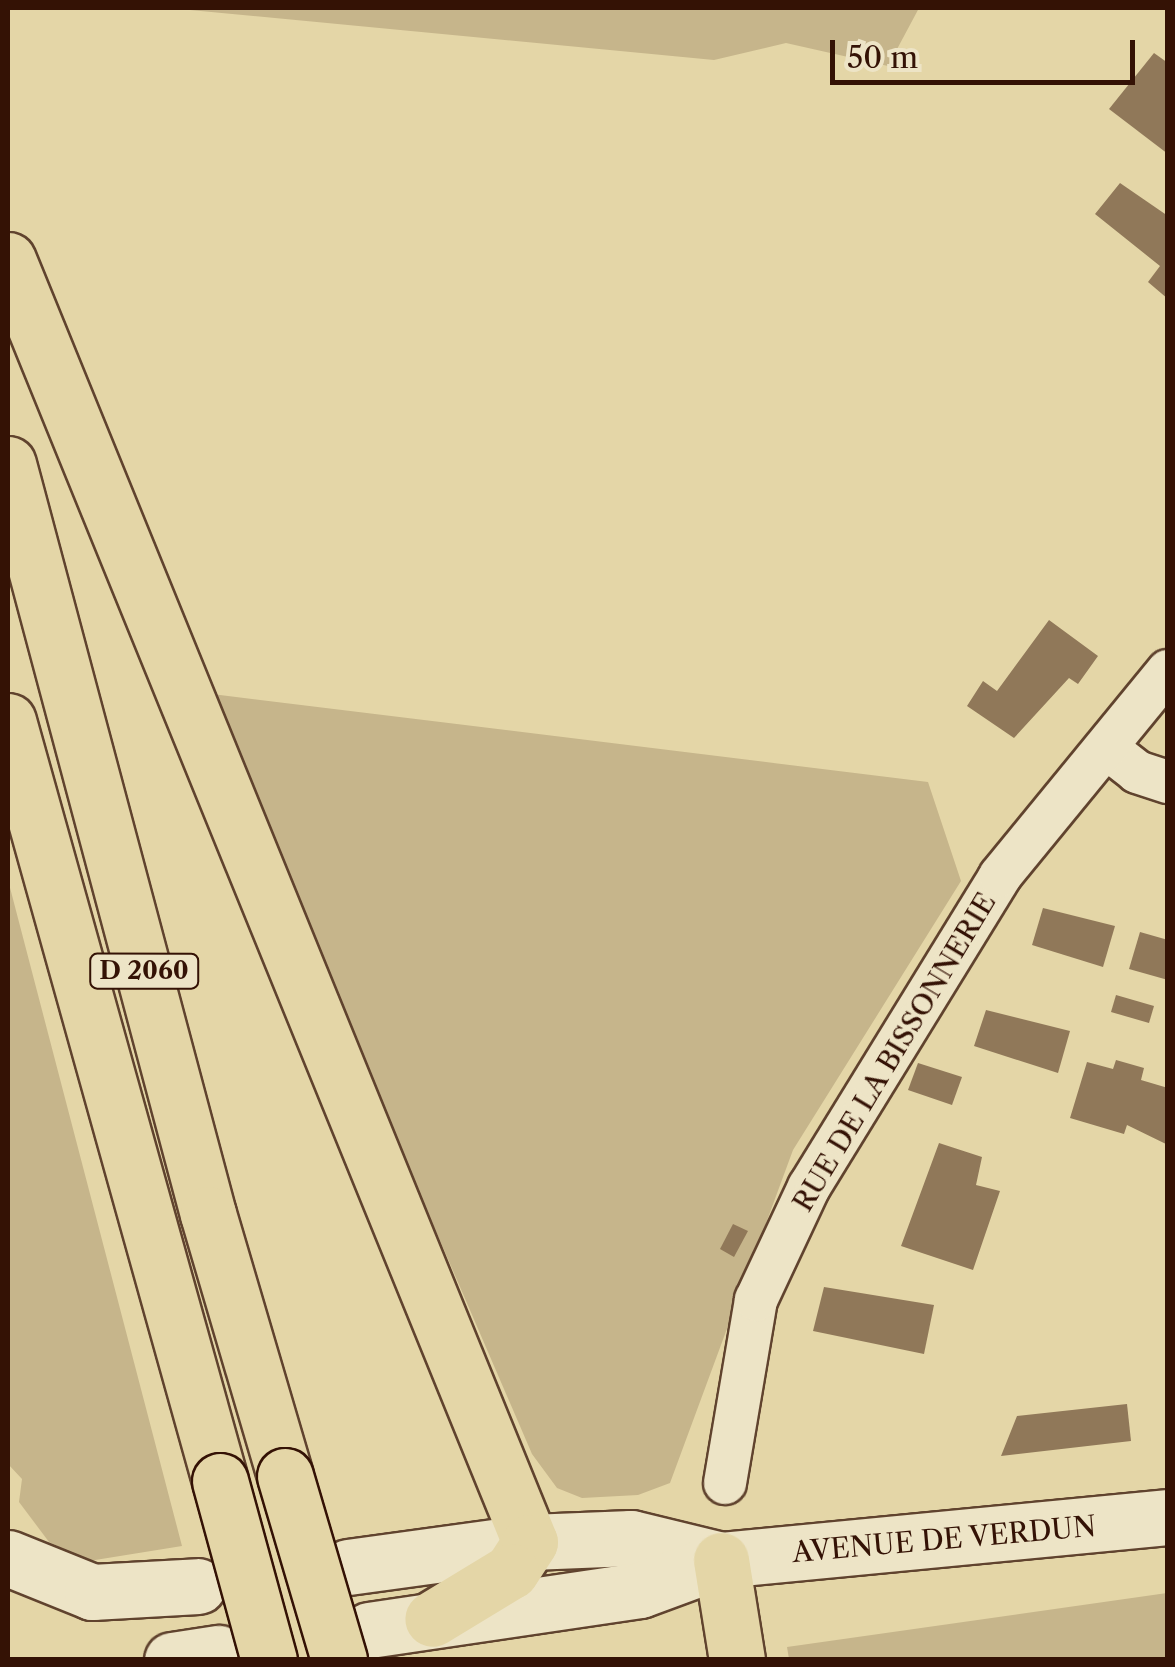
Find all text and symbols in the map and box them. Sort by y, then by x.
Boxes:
scale bar [835,20,1140,82]
text: 50 m [847,39,918,76]
street label: RUE DE LA BISSONNERIE [785,886,1003,1218]
road number: D 2060 [89,951,199,991]
street label: AVENUE DE VERDUN [790,1509,1098,1569]

